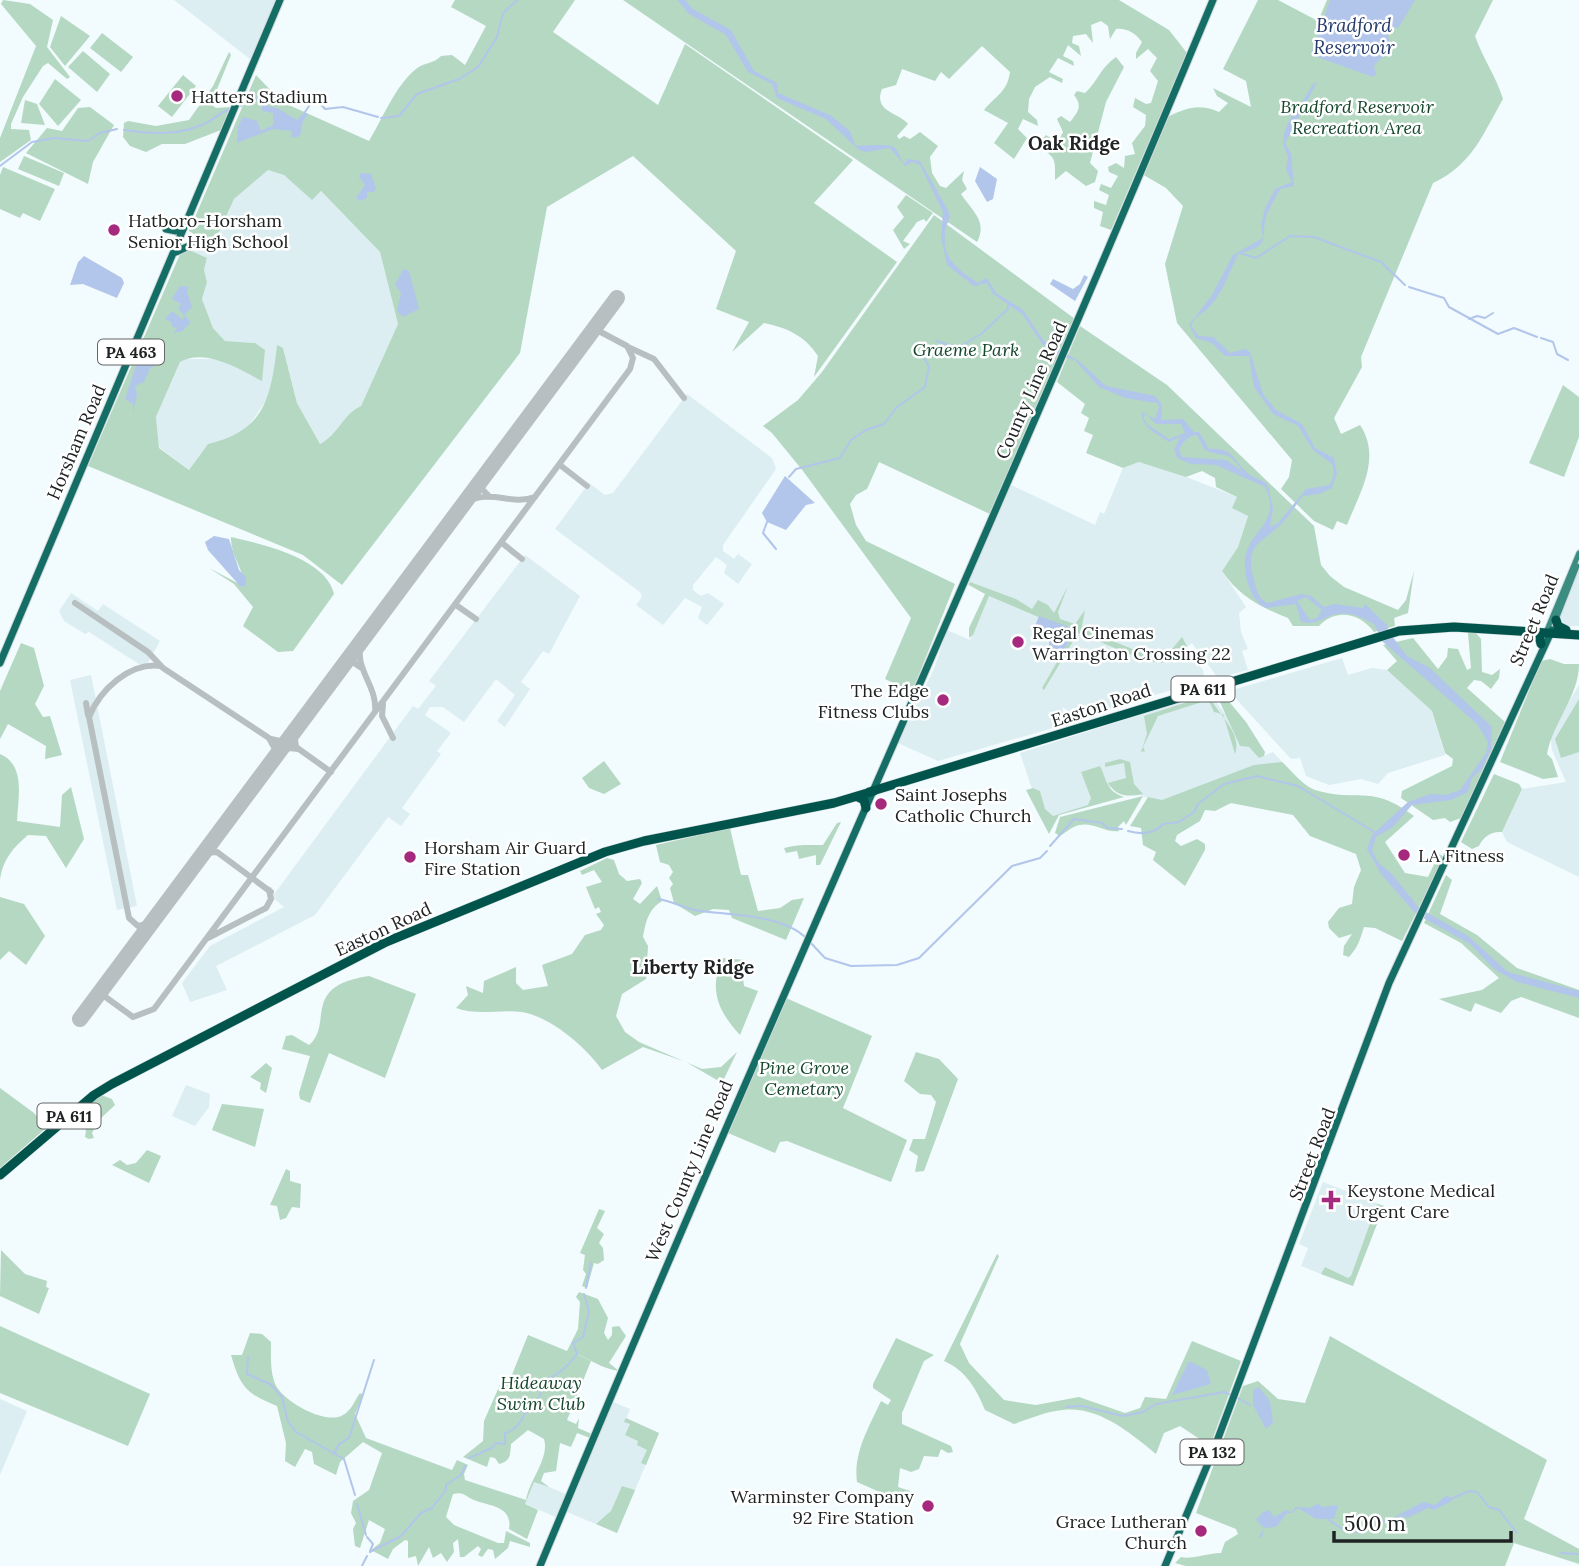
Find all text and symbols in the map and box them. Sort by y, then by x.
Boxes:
water label: Bradford Reservoir [1313,13,1395,59]
place label: Hatters Stadium [191,85,328,108]
marker: Hatters Stadium [169,88,185,104]
park label: Bradford Reservoir Recreation Area [1280,95,1435,139]
district label: Oak Ridge [1028,131,1120,155]
place label: Hatboro-Horsham Senior High School [128,209,289,253]
marker: Hatboro-Horsham Senior High School [106,222,122,238]
street label: County Line Road [990,317,1072,463]
park label: Graeme Park [913,338,1019,361]
road number: PA 463 [98,340,164,364]
street label: Horsham Road [41,381,111,503]
street label: Street Road [1504,570,1564,669]
place label: Regal Cinemas Warrington Crossing 22 [1032,621,1231,665]
marker: Regal Cinemas Warrington Crossing 22 [1010,634,1026,650]
road number: PA 611 [1172,676,1234,702]
street label: Easton Road [1048,678,1154,732]
place label: The Edge Fitness Clubs [818,679,929,723]
marker: The Edge Fitness Clubs [935,692,951,708]
place label: Saint Josephs Catholic Church [895,783,1032,827]
marker: Saint Josephs Catholic Church [873,796,889,812]
place label: Horsham Air Guard Fire Station [424,836,586,880]
place label: LA Fitness [1418,844,1504,867]
marker: LA Fitness [1396,847,1412,863]
marker: Horsham Air Guard Fire Station [402,849,418,865]
street label: Easton Road [331,897,435,961]
district label: Liberty Ridge [632,955,754,979]
park label: Pine Grove Cemetary [759,1056,849,1100]
street label: West County Line Road [640,1076,738,1265]
road number: PA 611 [38,1104,100,1128]
street label: Street Road [1284,1104,1340,1204]
place label: Keystone Medical Urgent Care [1347,1179,1495,1223]
marker: Keystone Medical Urgent Care [1321,1190,1341,1210]
park label: Hideaway Swim Club [497,1371,585,1415]
road number: PA 132 [1180,1440,1244,1464]
place label: Warminster Company 92 Fire Station [731,1485,914,1529]
marker: Warminster Company 92 Fire Station [920,1498,936,1514]
scale bar [1334,1500,1511,1544]
place label: Grace Lutheran Church [1056,1510,1187,1554]
text: 500 m [1344,1510,1406,1537]
marker: Grace Lutheran Church [1193,1523,1209,1539]

